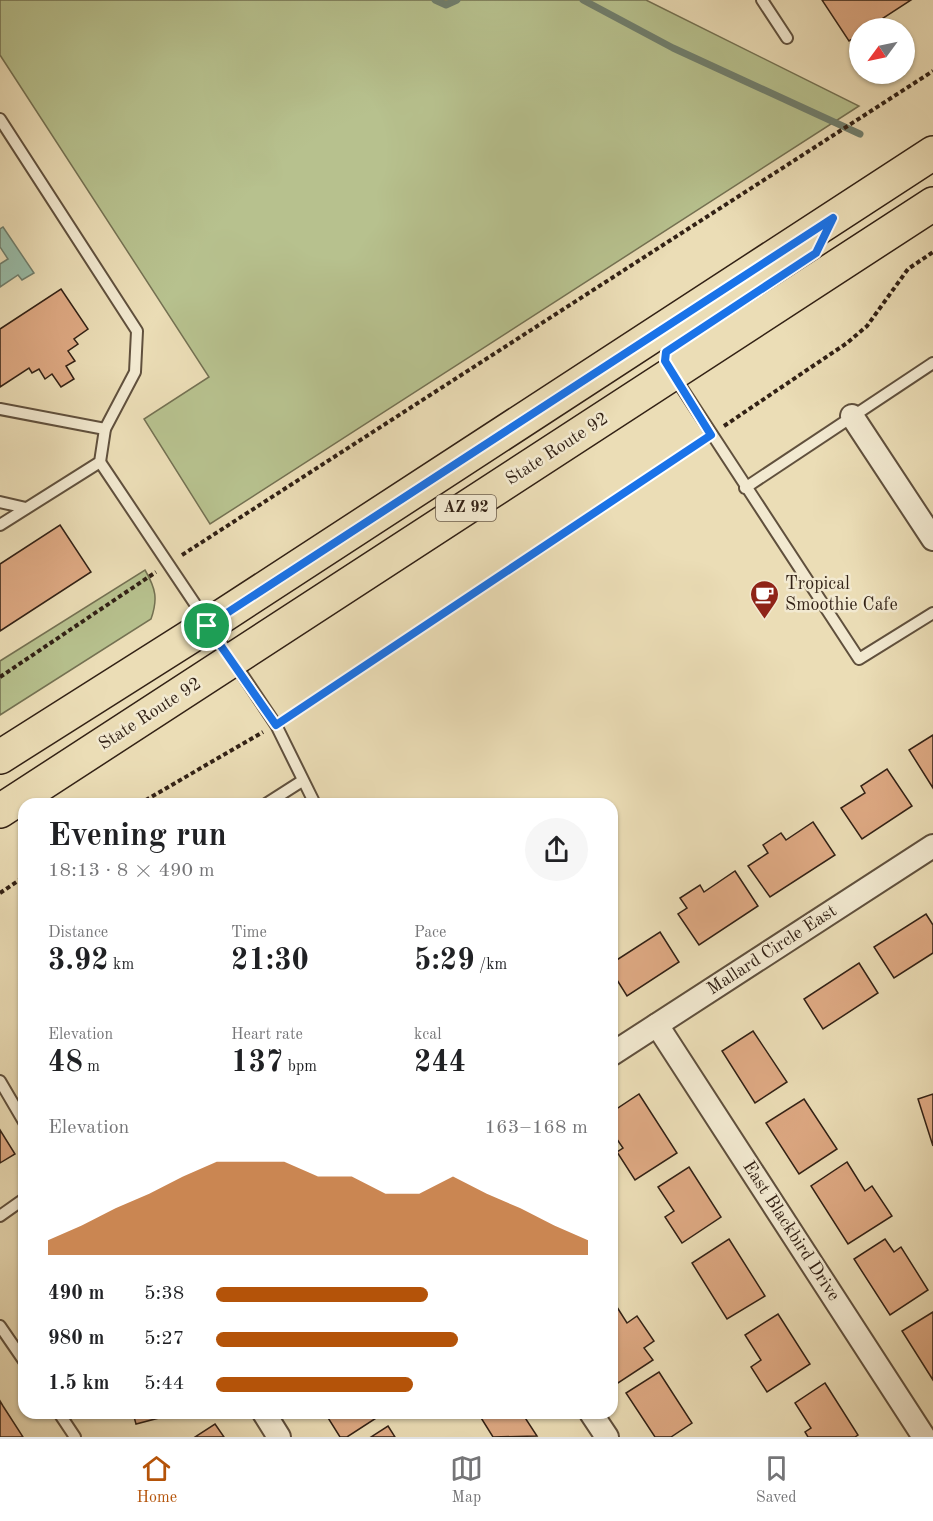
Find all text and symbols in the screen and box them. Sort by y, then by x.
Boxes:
north arrow [849,18,915,84]
map controls [849,18,915,84]
street label: State Route 92 [503,409,611,489]
road number: AZ 92 [436,495,496,521]
place label: Tropical Smoothie Cafe [785,575,898,614]
cafe icon: Tropical Smoothie Cafe [748,578,780,620]
pin [181,600,232,651]
icon: arrive [190,609,223,642]
street label: State Route 92 [96,674,204,754]
button: share [525,818,588,881]
text: Evening run [48,820,227,853]
text: 18:13 · 8 × 490 m [48,861,215,881]
street label: Mallard Circle East [704,902,840,998]
text: Distance [48,925,108,941]
text: Time [231,925,267,941]
text: Pace [414,925,446,941]
text: 3.92 [48,946,109,976]
text: 21:30 [231,946,309,976]
text: 5:29 [414,946,475,976]
text: km [109,957,134,973]
text: /km [475,957,507,973]
text: Elevation [48,1027,113,1043]
text: Heart rate [231,1027,303,1043]
text: kcal [414,1027,442,1043]
text: 48 [48,1048,83,1078]
text: 137 [231,1048,283,1078]
text: 244 [414,1048,466,1078]
text: m [83,1059,100,1075]
text: bpm [283,1059,317,1075]
text: Elevation [48,1118,129,1138]
text: 163–168 m [485,1118,588,1138]
street label: East Blackbird Drive [739,1158,843,1304]
text: 490 m [48,1284,104,1304]
text: 5:38 [144,1284,184,1304]
text: 980 m [48,1329,104,1349]
text: 5:27 [144,1329,184,1349]
text: 1.5 km [48,1374,110,1394]
text: 5:44 [144,1374,184,1394]
tab: Home [136,1452,177,1508]
tab: Map [450,1452,483,1508]
tab: Saved [756,1452,797,1508]

